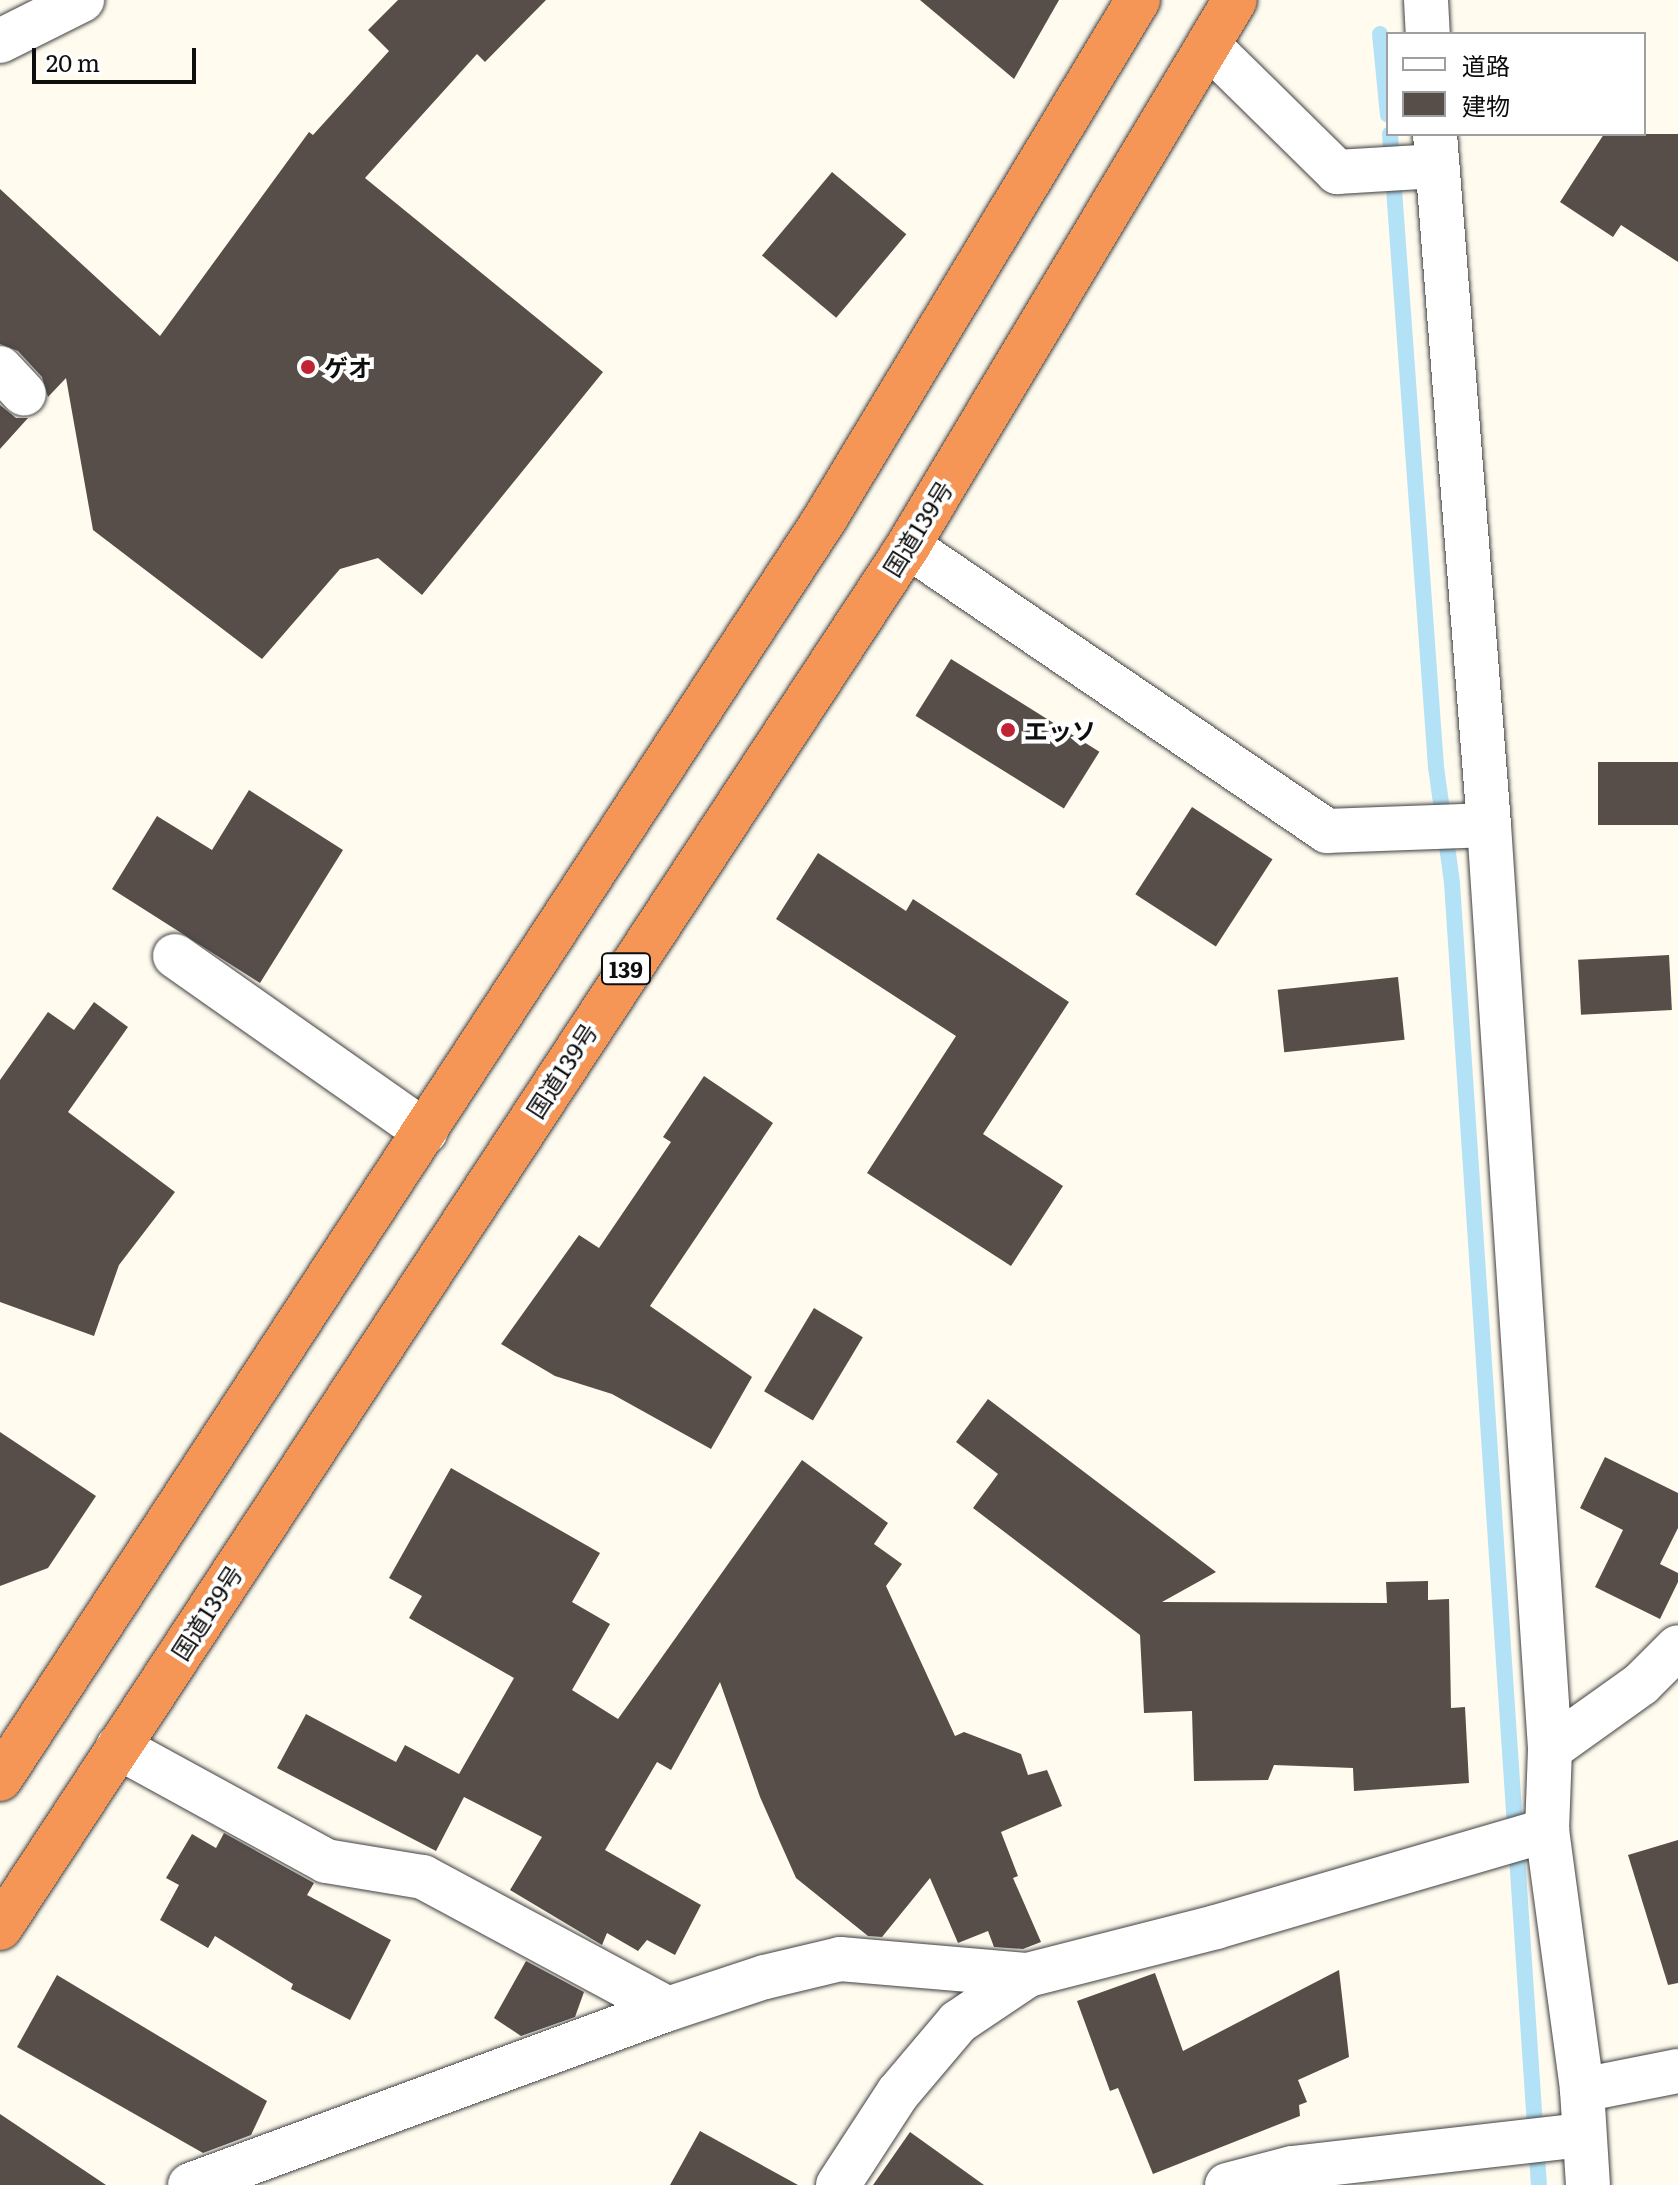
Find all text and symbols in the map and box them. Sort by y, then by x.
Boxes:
scale bar [36,32,200,82]
legend [1386,32,1646,136]
text: 20 m [46,44,100,79]
text: 道路 [1462,47,1510,82]
text: 建物 [1462,87,1510,122]
place label: ゲオ [324,353,372,381]
marker: ゲオ [299,358,317,376]
street label: 国道139号 [876,475,958,581]
place label: エッソ [1024,716,1096,744]
marker: エッソ [999,721,1017,739]
road number: 139 [600,951,652,987]
street label: 国道139号 [520,1017,602,1123]
street label: 国道139号 [165,1559,247,1665]

